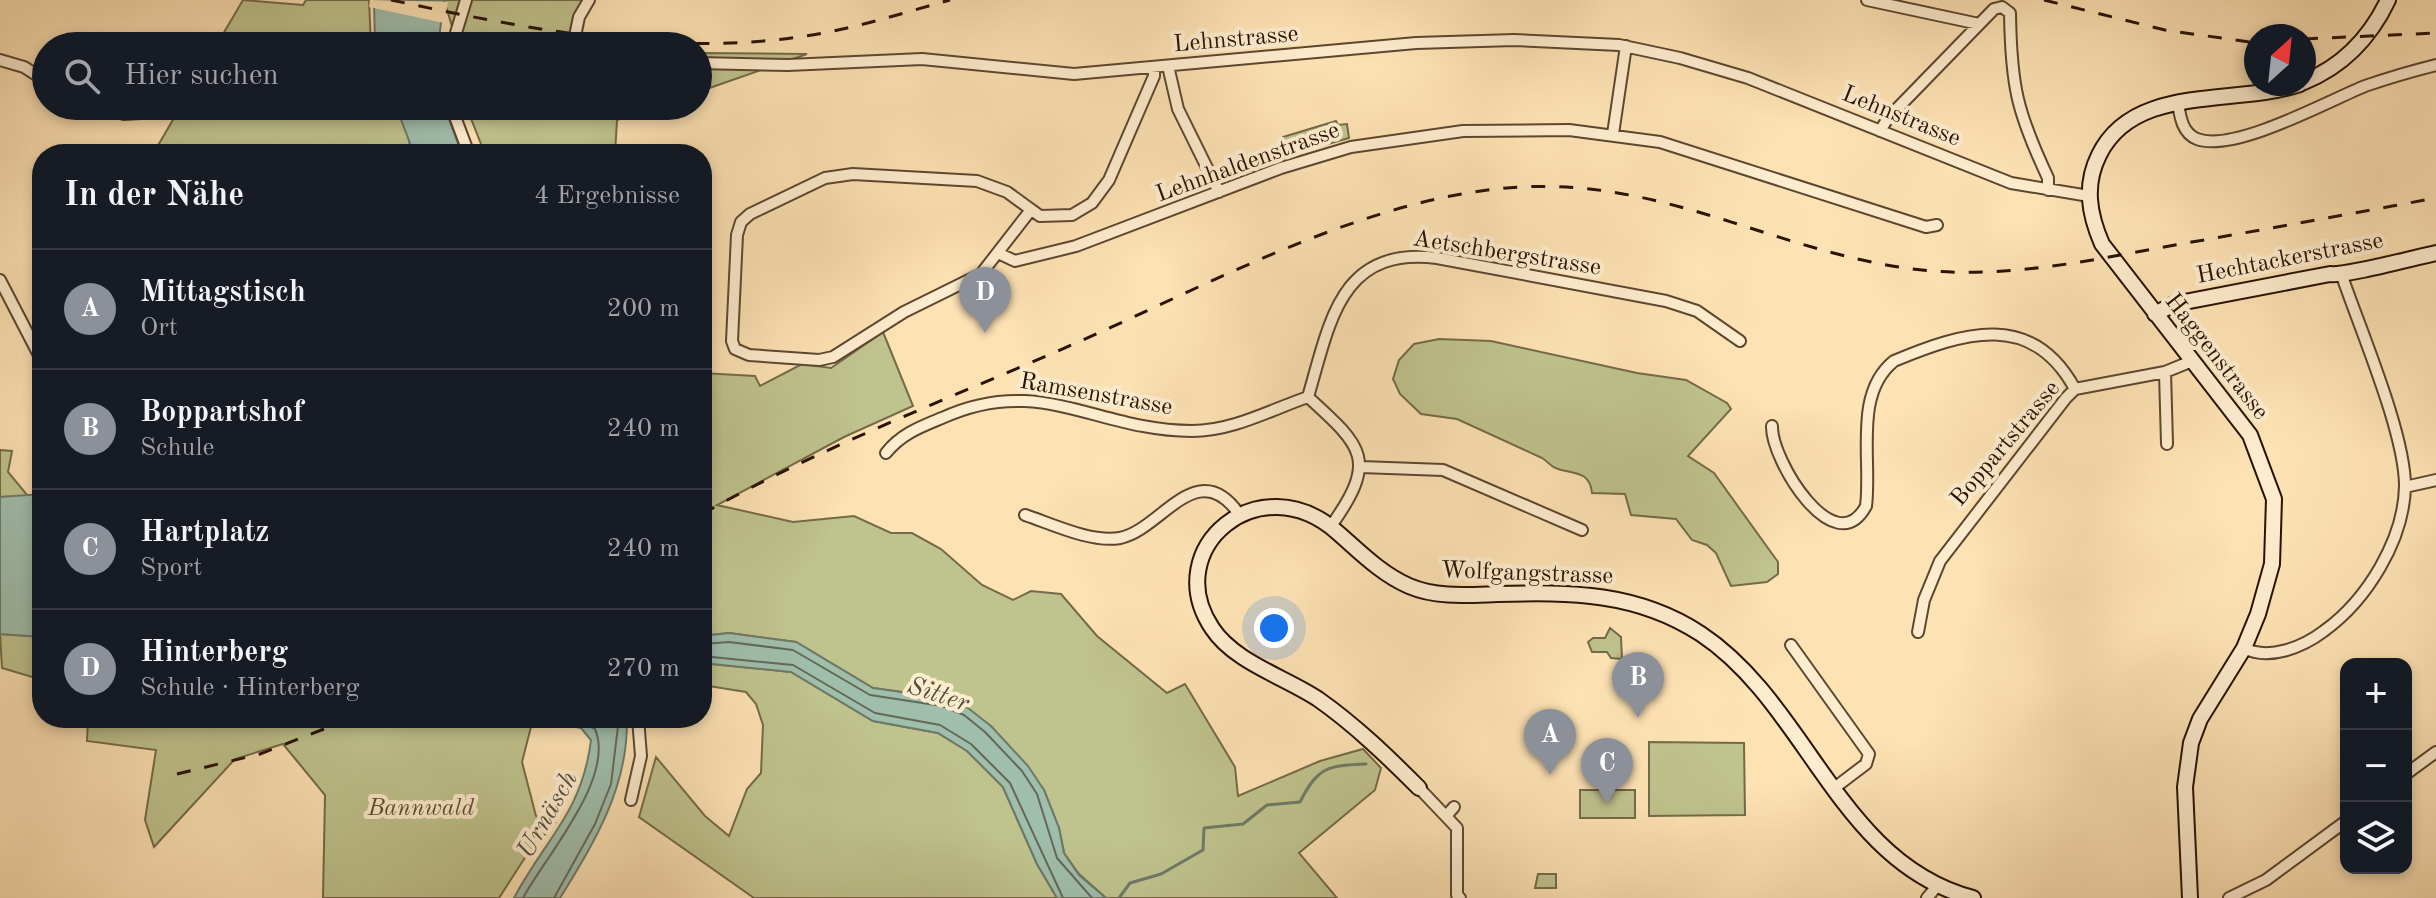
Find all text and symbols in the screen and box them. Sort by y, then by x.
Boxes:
street label: Lehnstrasse [1172,23,1300,57]
north arrow [2244,24,2316,96]
search box [32,32,712,120]
icon: search [60,54,104,98]
text: Hier suchen [124,61,279,91]
street label: Lehnstrasse [1838,82,1964,152]
street label: Lehnhaldenstrasse [1153,119,1343,207]
text: In der Nähe [64,179,244,213]
text: 4 Ergebnisse [534,183,680,209]
street label: Aetschbergstrasse [1411,227,1603,281]
street label: Hechtackerstrasse [2194,229,2386,289]
pin: D [959,267,1011,333]
text: Mittagstisch [140,278,306,308]
street label: Haggenstrasse [2159,289,2273,425]
text: A [80,296,100,322]
text: 200 m [607,296,680,322]
text: Ort [140,315,178,341]
street label: Ramsenstrasse [1018,370,1174,420]
street label: Boppartstrasse [1947,377,2065,511]
text: Boppartshof [140,398,304,428]
text: B [81,416,99,442]
text: 240 m [607,416,680,442]
text: Schule [140,435,214,461]
text: Hartplatz [140,518,269,548]
text: C [81,536,99,562]
text: 240 m [607,536,680,562]
text: Sport [140,555,202,581]
street label: Wolfgangstrasse [1440,559,1614,589]
your location [1254,608,1294,648]
text: Hinterberg [140,638,288,668]
pin: B [1612,652,1664,718]
text: D [80,656,100,682]
text: 270 m [607,656,680,682]
map controls [2340,658,2412,874]
button: + [2340,658,2412,730]
water label: Sitter [904,673,973,717]
text: Schule · Hinterberg [140,675,360,701]
pin: A [1524,709,1576,775]
button: − [2340,730,2412,802]
pin: C [1581,738,1633,804]
water label: Urnäsch [513,767,583,863]
park label: Bannwald [367,797,475,821]
button: layers [2340,802,2412,874]

